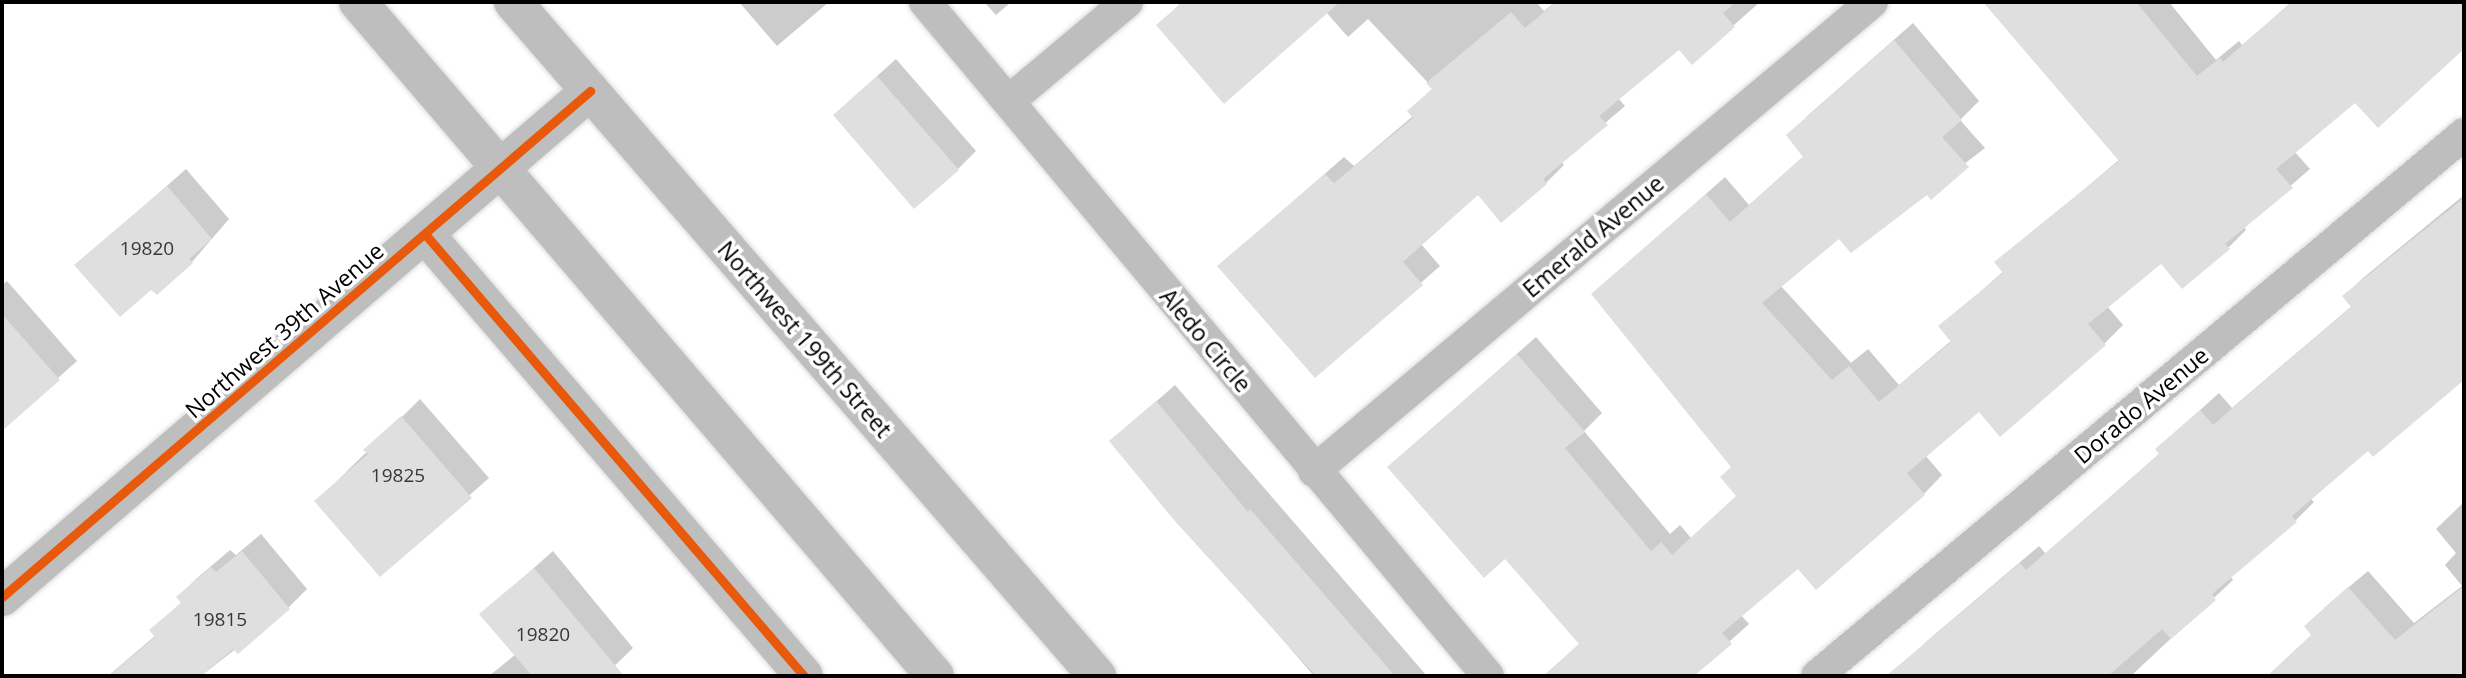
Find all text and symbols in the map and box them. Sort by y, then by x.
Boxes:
street label: Emerald Avenue [1517,169,1669,303]
street label: Northwest 199th Street [712,235,898,443]
street label: Northwest 39th Avenue [179,236,389,424]
house number: 19820 [120,238,174,260]
street label: Aledo Circle [1155,283,1257,397]
street label: Dorado Avenue [2068,341,2214,469]
house number: 19825 [371,465,425,487]
house number: 19815 [193,609,247,631]
house number: 19820 [516,624,570,646]

